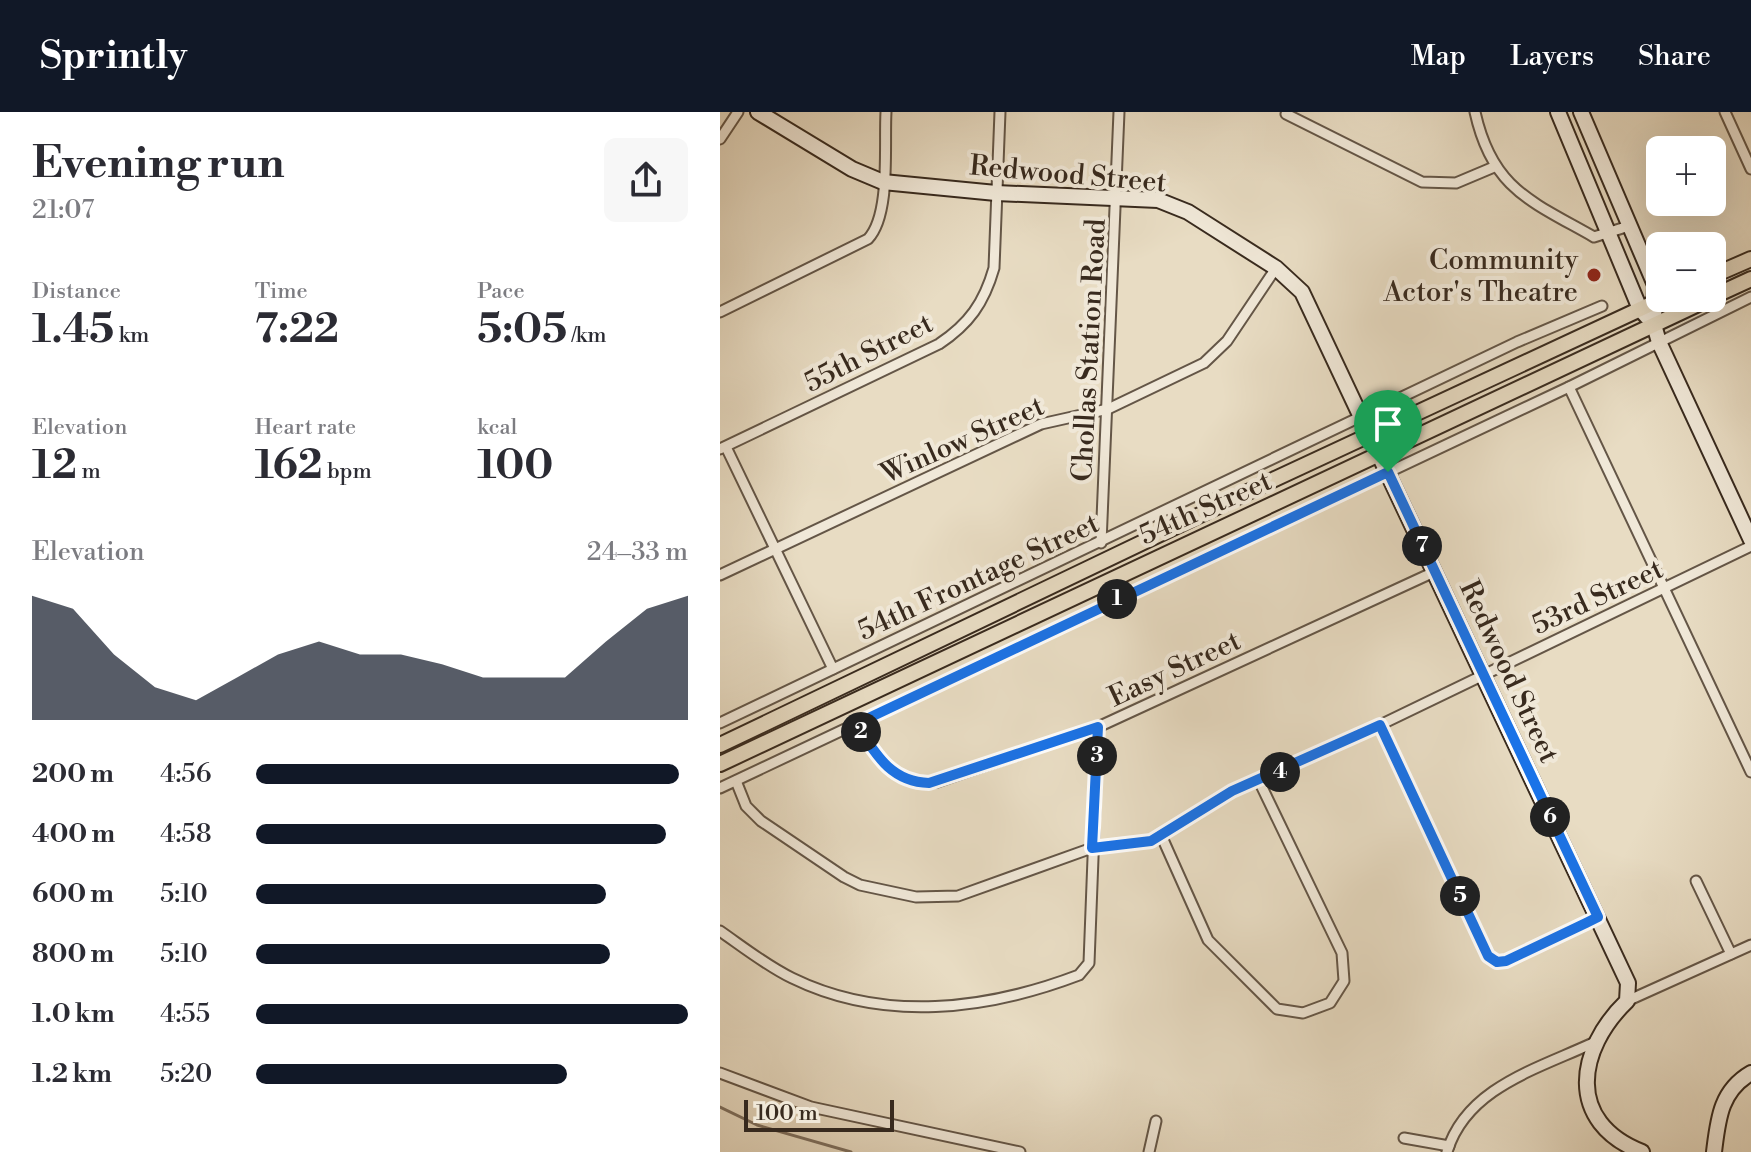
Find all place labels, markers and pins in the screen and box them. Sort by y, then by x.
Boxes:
place label: Community Actor's Theatre [1383,243,1578,310]
marker: Community Actor's Theatre [1585,266,1603,284]
pin [1354,390,1422,472]
pin: 7 [1402,526,1442,566]
pin: 1 [1097,579,1137,619]
pin: 2 [841,712,881,752]
pin: 3 [1077,736,1117,776]
pin: 4 [1260,752,1300,792]
pin: 6 [1530,797,1570,837]
pin: 5 [1440,876,1480,916]

